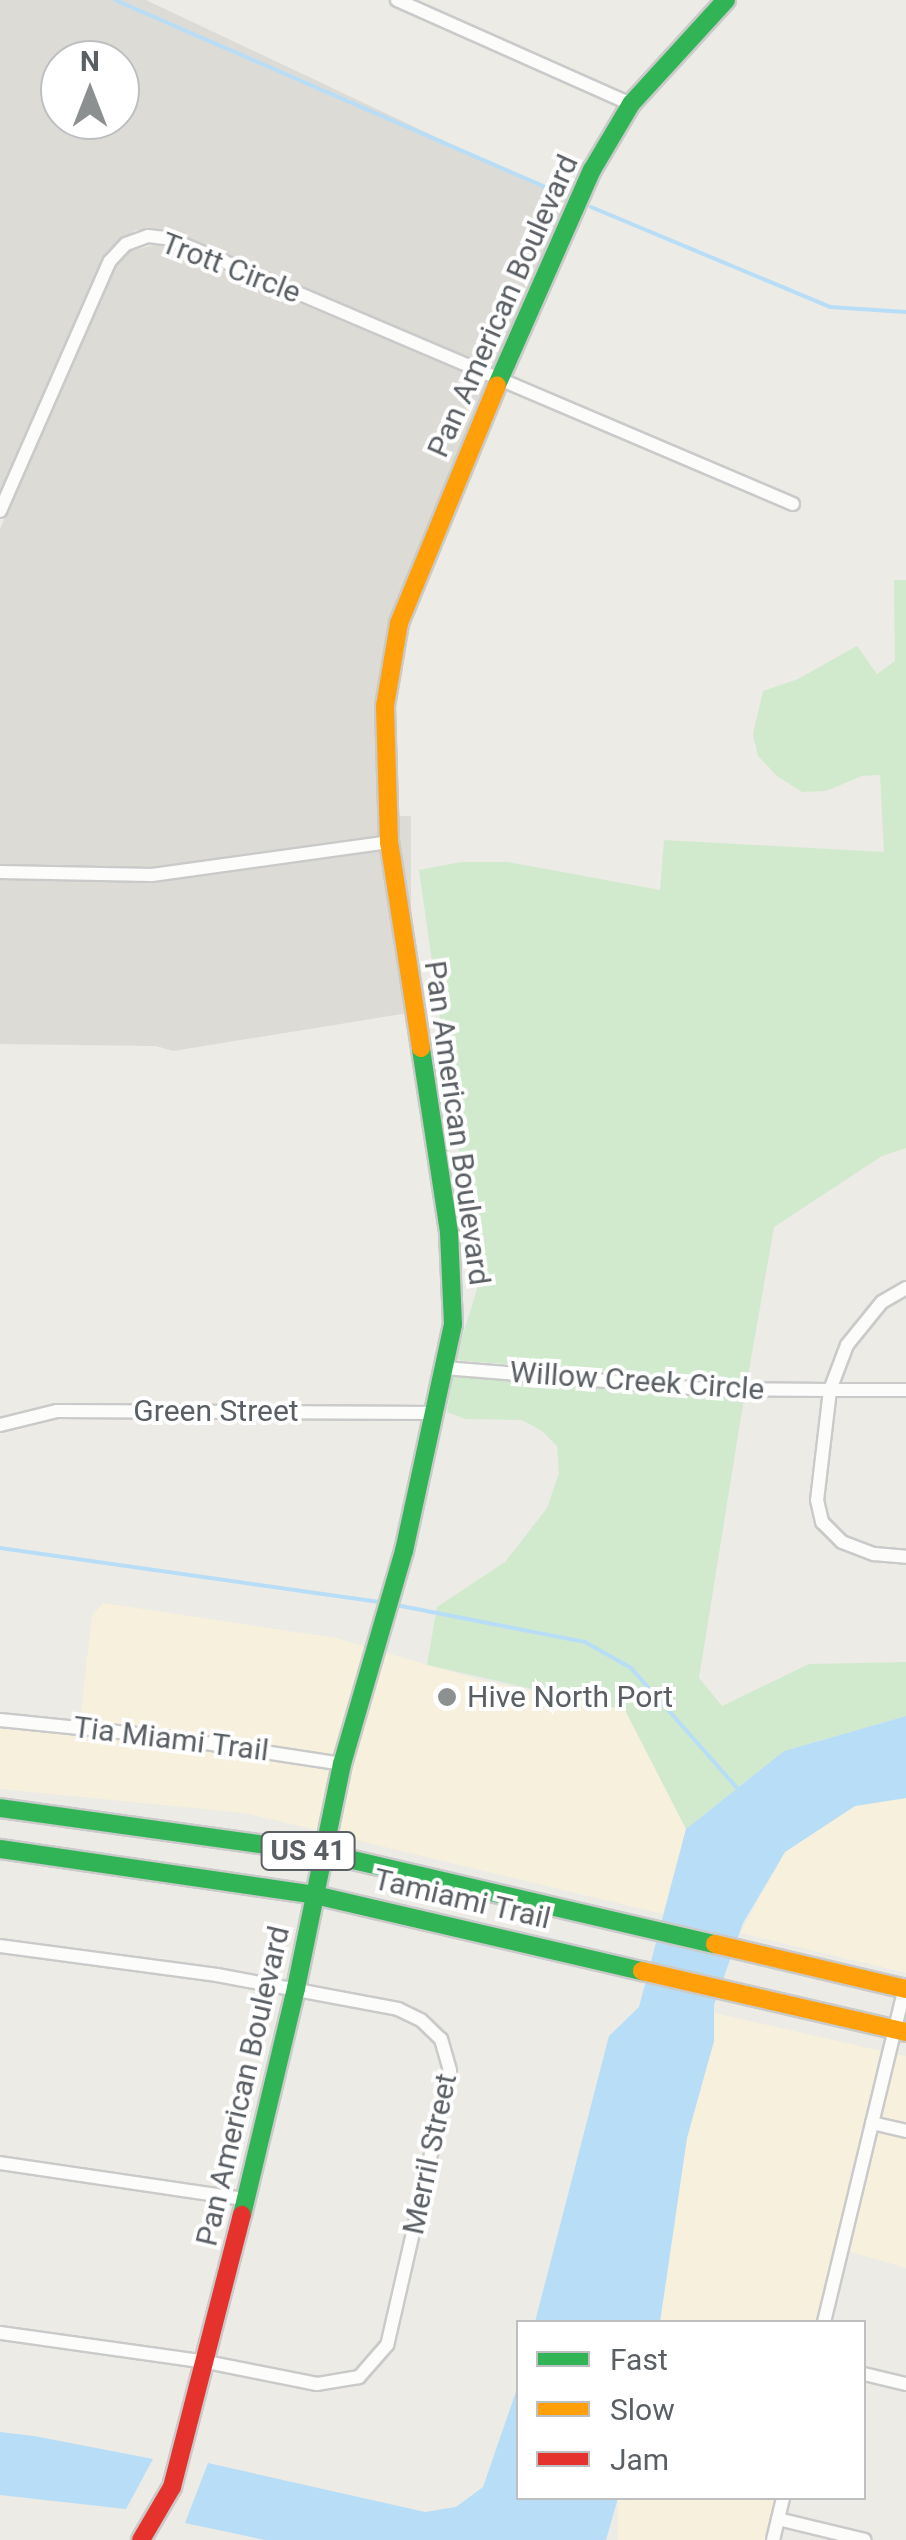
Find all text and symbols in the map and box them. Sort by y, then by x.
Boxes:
north arrow [40,40,140,140]
text: N [80,45,100,78]
street label: Pan American Boulevard [420,149,586,463]
street label: Trott Circle [156,225,306,311]
street label: Pan American Boulevard [416,959,498,1287]
street label: Willow Creek Circle [509,1354,765,1408]
street label: Green Street [133,1393,299,1429]
place label: Hive North Port [467,1679,673,1715]
marker: Hive North Port [436,1686,458,1708]
street label: Tia Miami Trail [71,1709,271,1769]
road number: US 41 [260,1828,356,1874]
street label: Tamiami Trail [370,1861,554,1937]
street label: Pan American Boulevard [189,1923,297,2249]
street label: Merril Street [395,2070,465,2238]
legend [516,2320,866,2500]
text: Fast [610,2342,668,2377]
text: Slow [610,2392,675,2427]
text: Jam [610,2442,669,2477]

